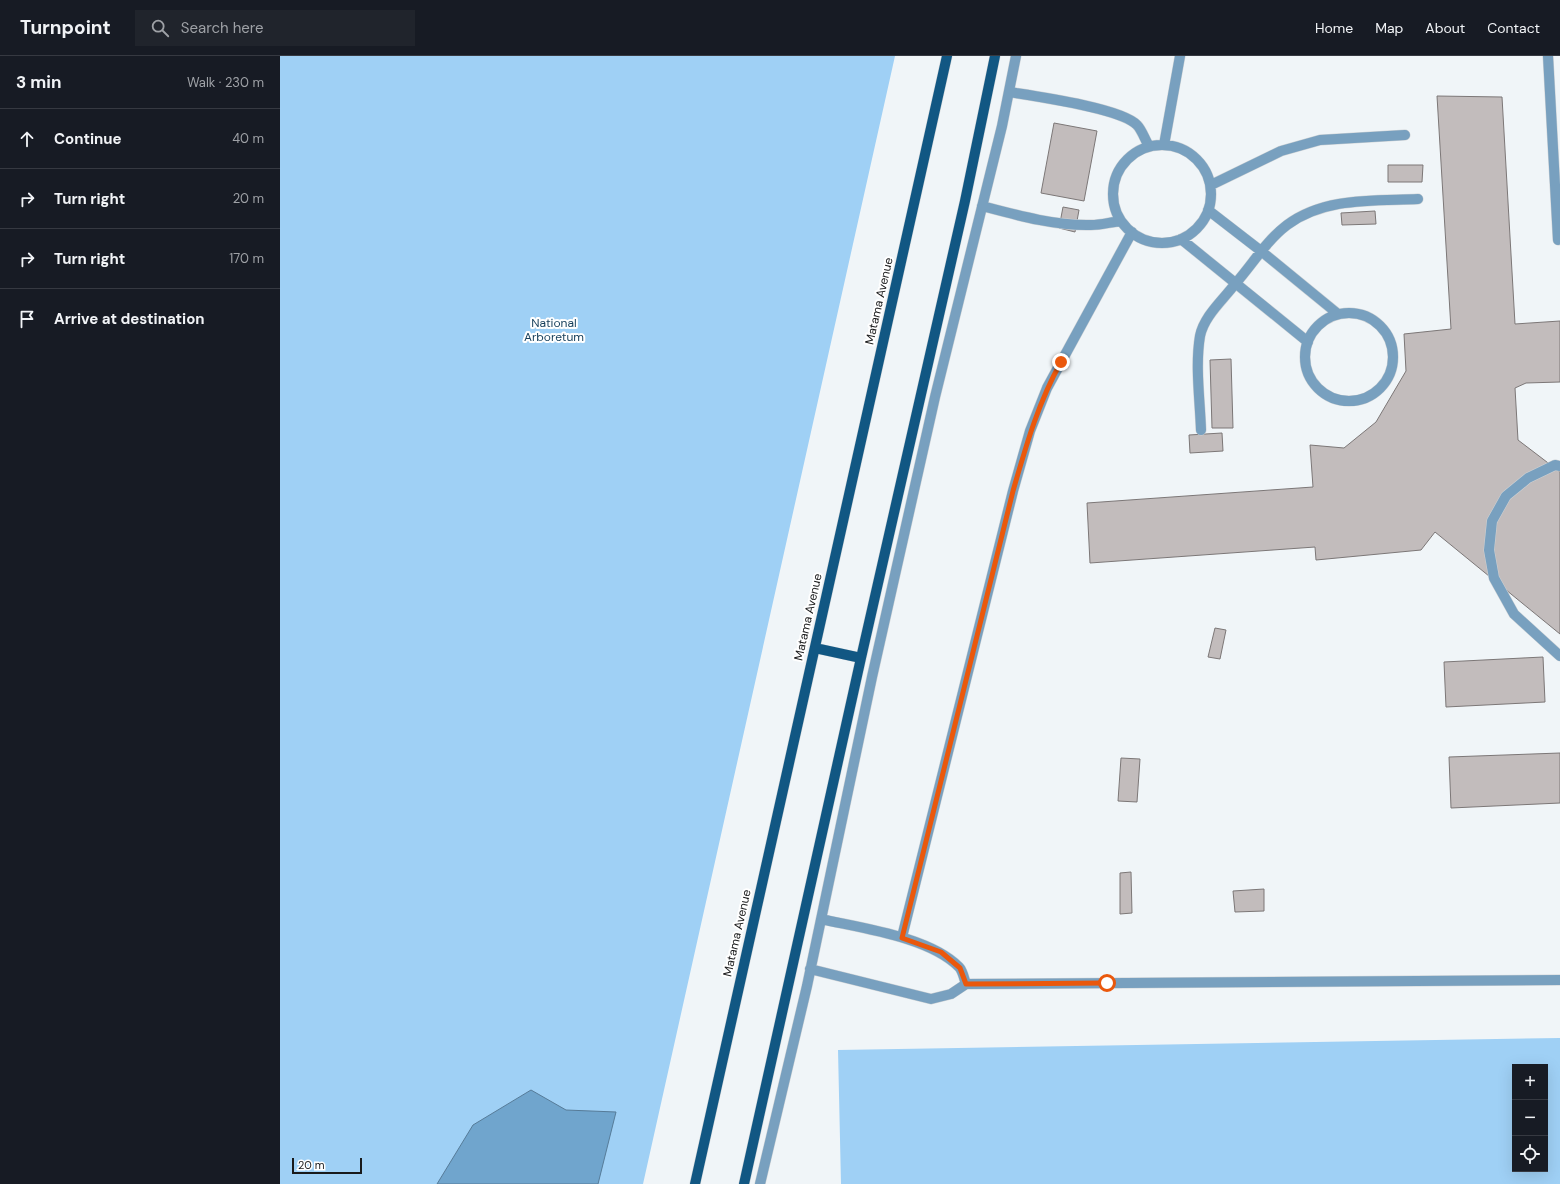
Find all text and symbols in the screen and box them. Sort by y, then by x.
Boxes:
search box [135,10,415,46]
text: Turnpoint [20,15,111,40]
icon: search [149,17,171,39]
text: Search here [181,18,264,38]
text: Home [1315,19,1353,37]
text: Map [1375,19,1403,37]
text: About [1425,19,1465,37]
text: Contact [1487,19,1540,37]
text: 3 min [16,71,61,93]
text: Walk · 230 m [187,74,264,91]
icon: ahead [16,128,38,150]
text: Continue [54,129,122,149]
text: 40 m [232,130,264,147]
icon: right [16,188,38,210]
text: Turn right [54,189,125,209]
text: 20 m [233,190,264,207]
icon: right [16,248,38,270]
text: Turn right [54,249,125,269]
text: 170 m [229,250,264,267]
street label: Matama Avenue [861,256,897,346]
icon: arrive [16,308,38,330]
text: Arrive at destination [54,309,205,329]
park label: National Arboretum [524,315,584,345]
route end [1052,353,1070,371]
street label: Matama Avenue [790,572,826,662]
street label: Matama Avenue [719,888,755,978]
route start [1098,974,1116,992]
map controls [1512,1064,1548,1172]
button: + [1512,1064,1548,1100]
button: − [1512,1100,1548,1136]
button: locate [1512,1136,1548,1172]
scale bar [292,1156,362,1175]
text: 20 m [298,1158,324,1172]

